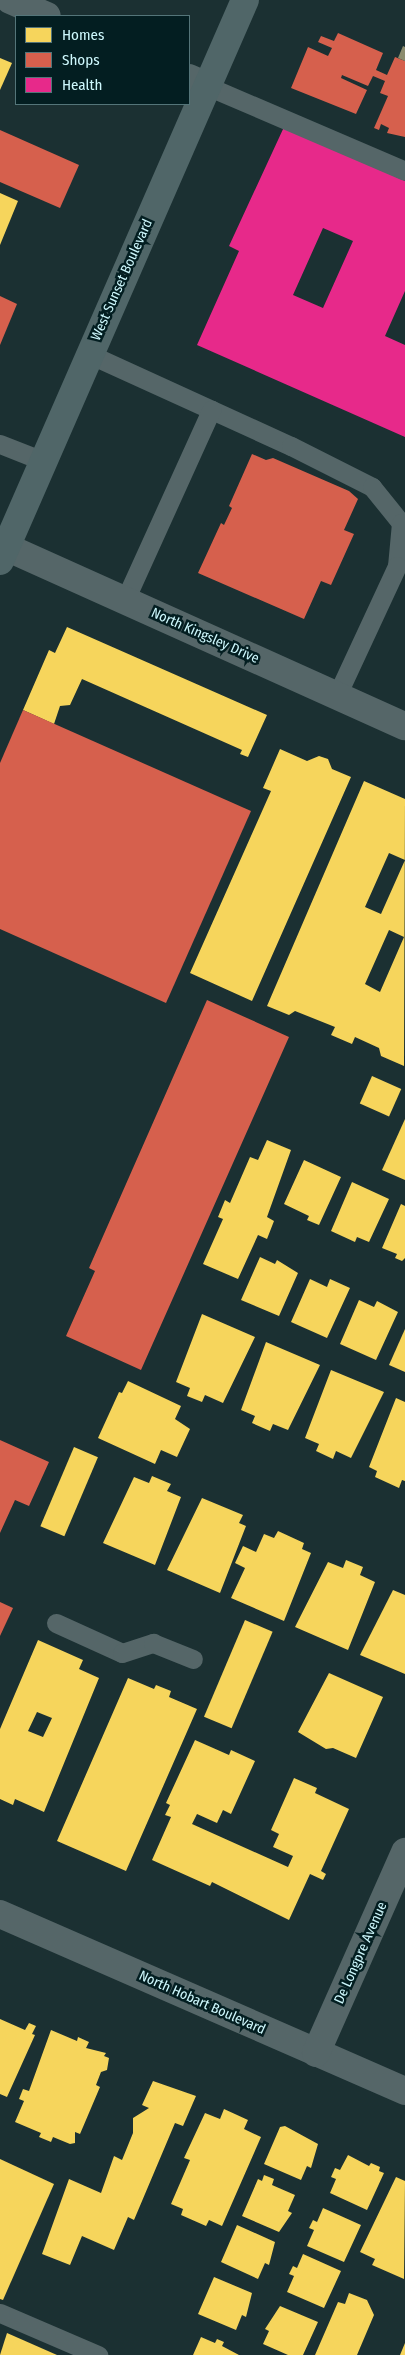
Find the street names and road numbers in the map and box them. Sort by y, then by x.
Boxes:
street label: West Sunset Boulevard [88,217,156,343]
street label: North Kingsley Drive [148,605,262,667]
street label: De Longpre Avenue [331,1899,391,2007]
street label: North Hobart Boulevard [136,1968,268,2038]

